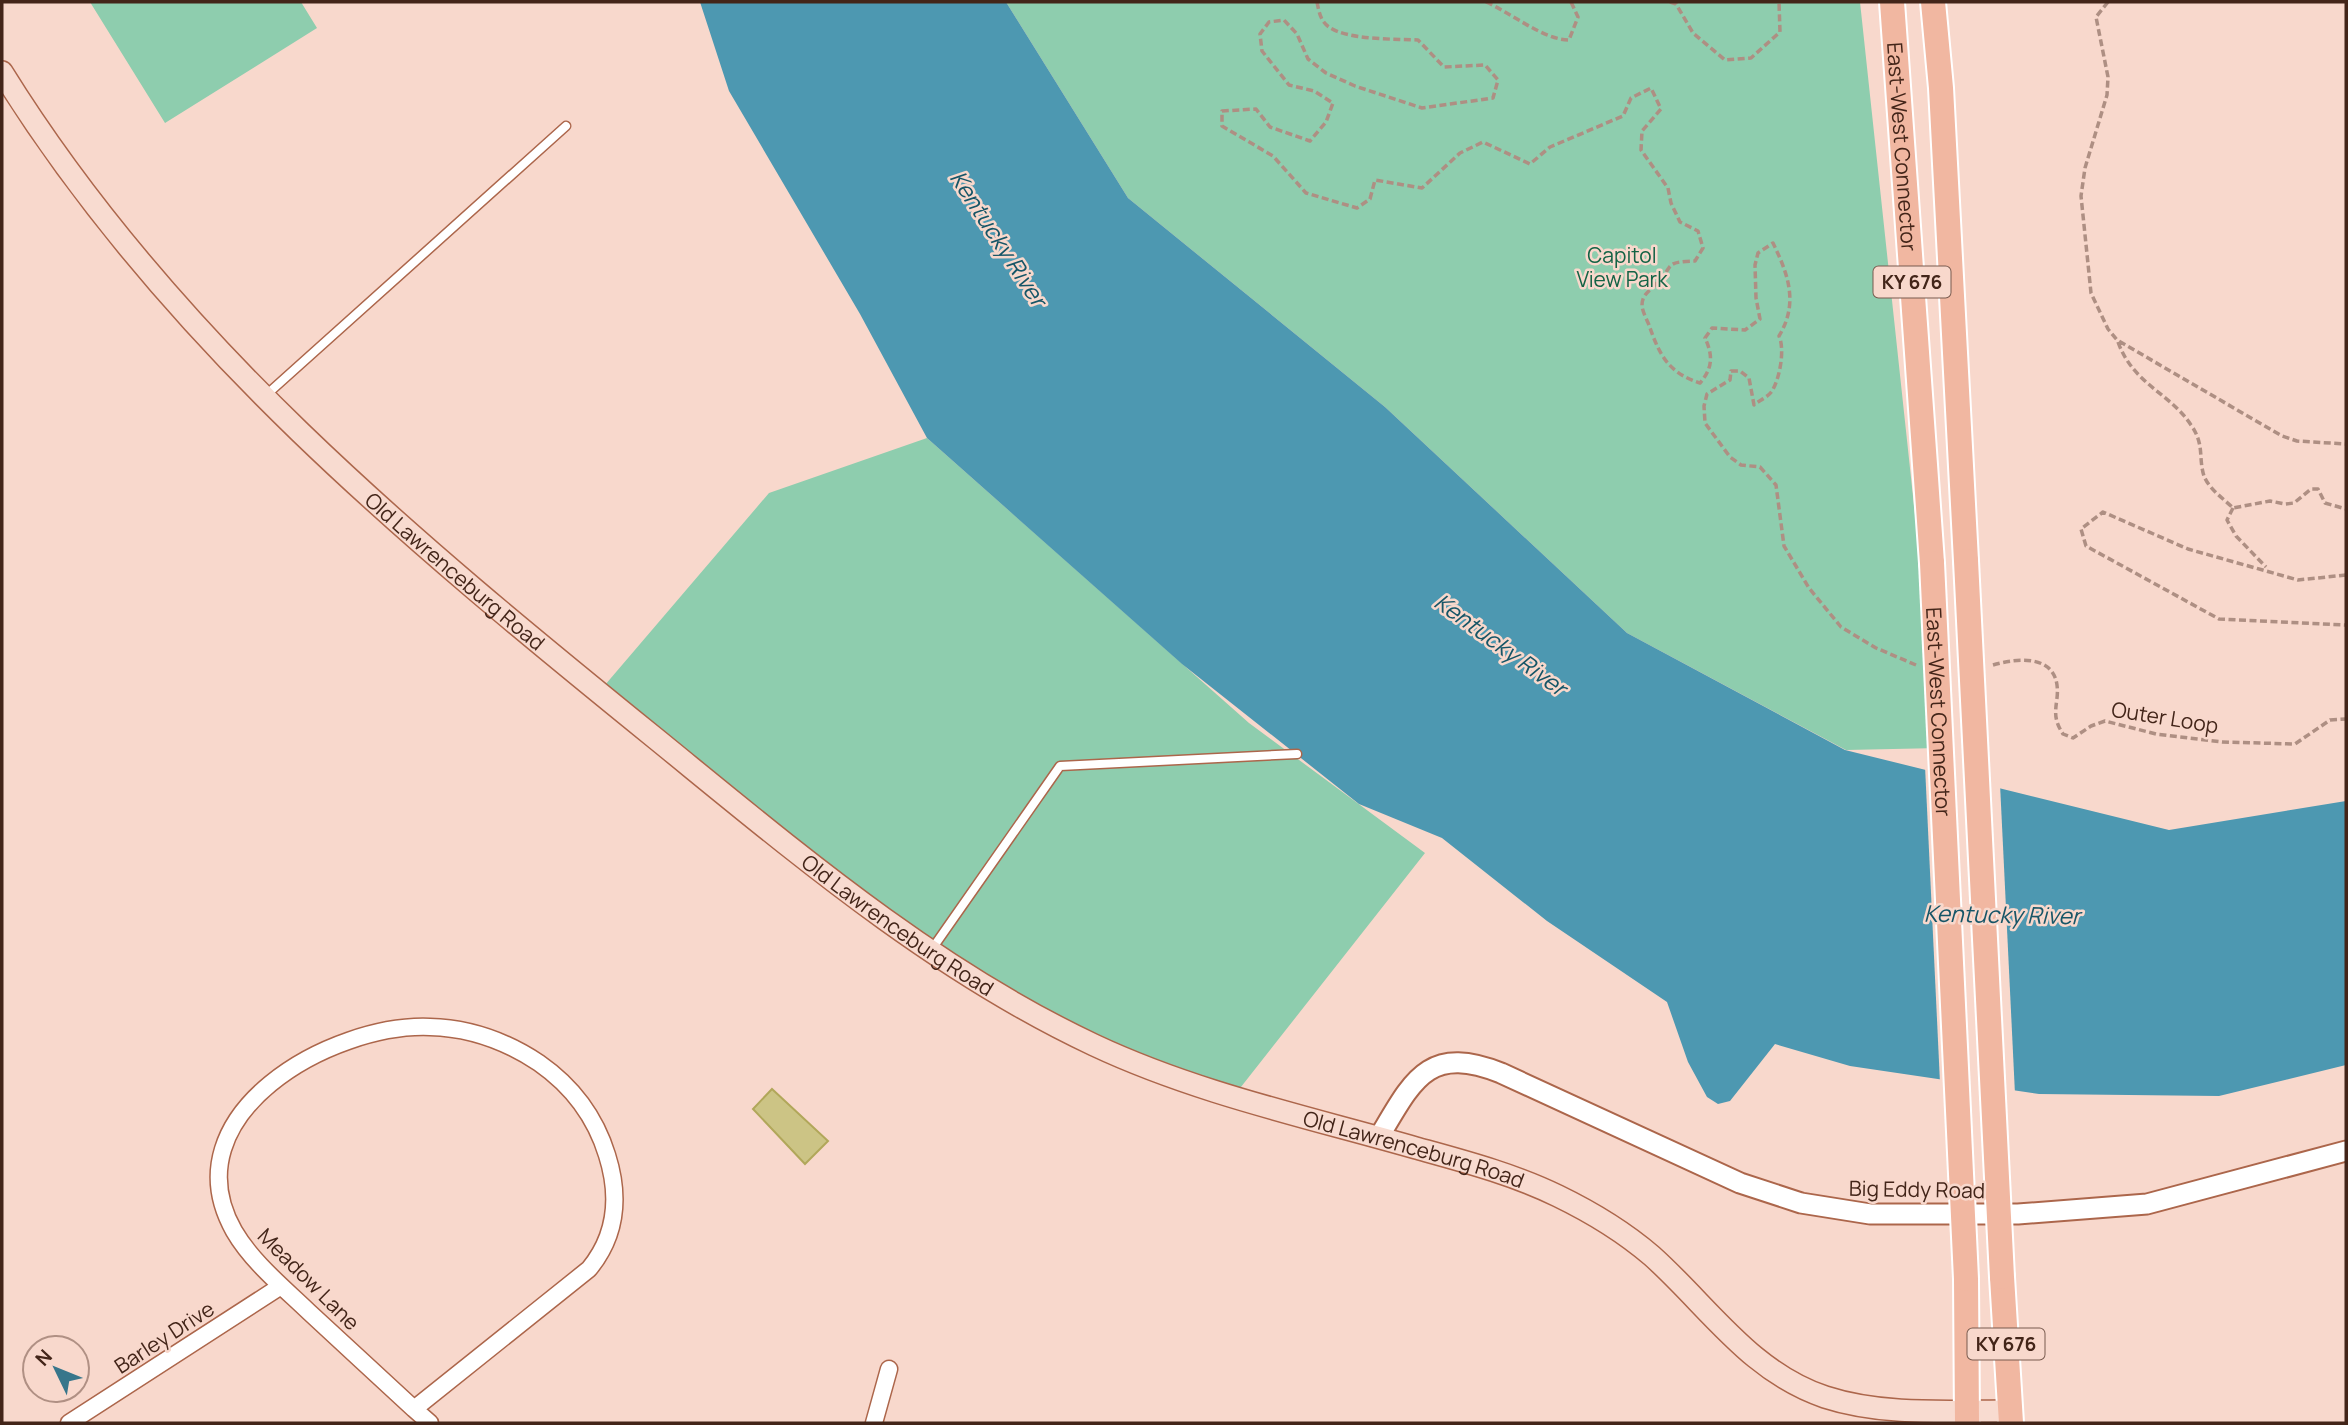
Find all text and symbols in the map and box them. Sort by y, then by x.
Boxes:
street label: East-West Connector [1881,41,1924,253]
water label: Kentucky River [943,164,1056,314]
park label: Capitol View Park [1576,241,1668,293]
road number: KY 676 [1874,266,1951,298]
street label: Old Lawrenceburg Road [359,486,551,656]
water label: Kentucky River [1428,585,1576,704]
street label: East-West Connector [1920,607,1958,818]
street label: Outer Loop [2110,695,2220,739]
street label: Old Lawrenceburg Road [796,848,999,1002]
water label: Kentucky River [1924,897,2083,931]
street label: Old Lawrenceburg Road [1300,1104,1528,1194]
street label: Big Eddy Road [1849,1174,1985,1204]
street label: Meadow Lane [252,1222,366,1336]
street label: Barley Drive [109,1294,219,1380]
road number: KY 676 [1968,1328,2044,1360]
north arrow [21,1334,91,1404]
text: N [29,1344,58,1371]

